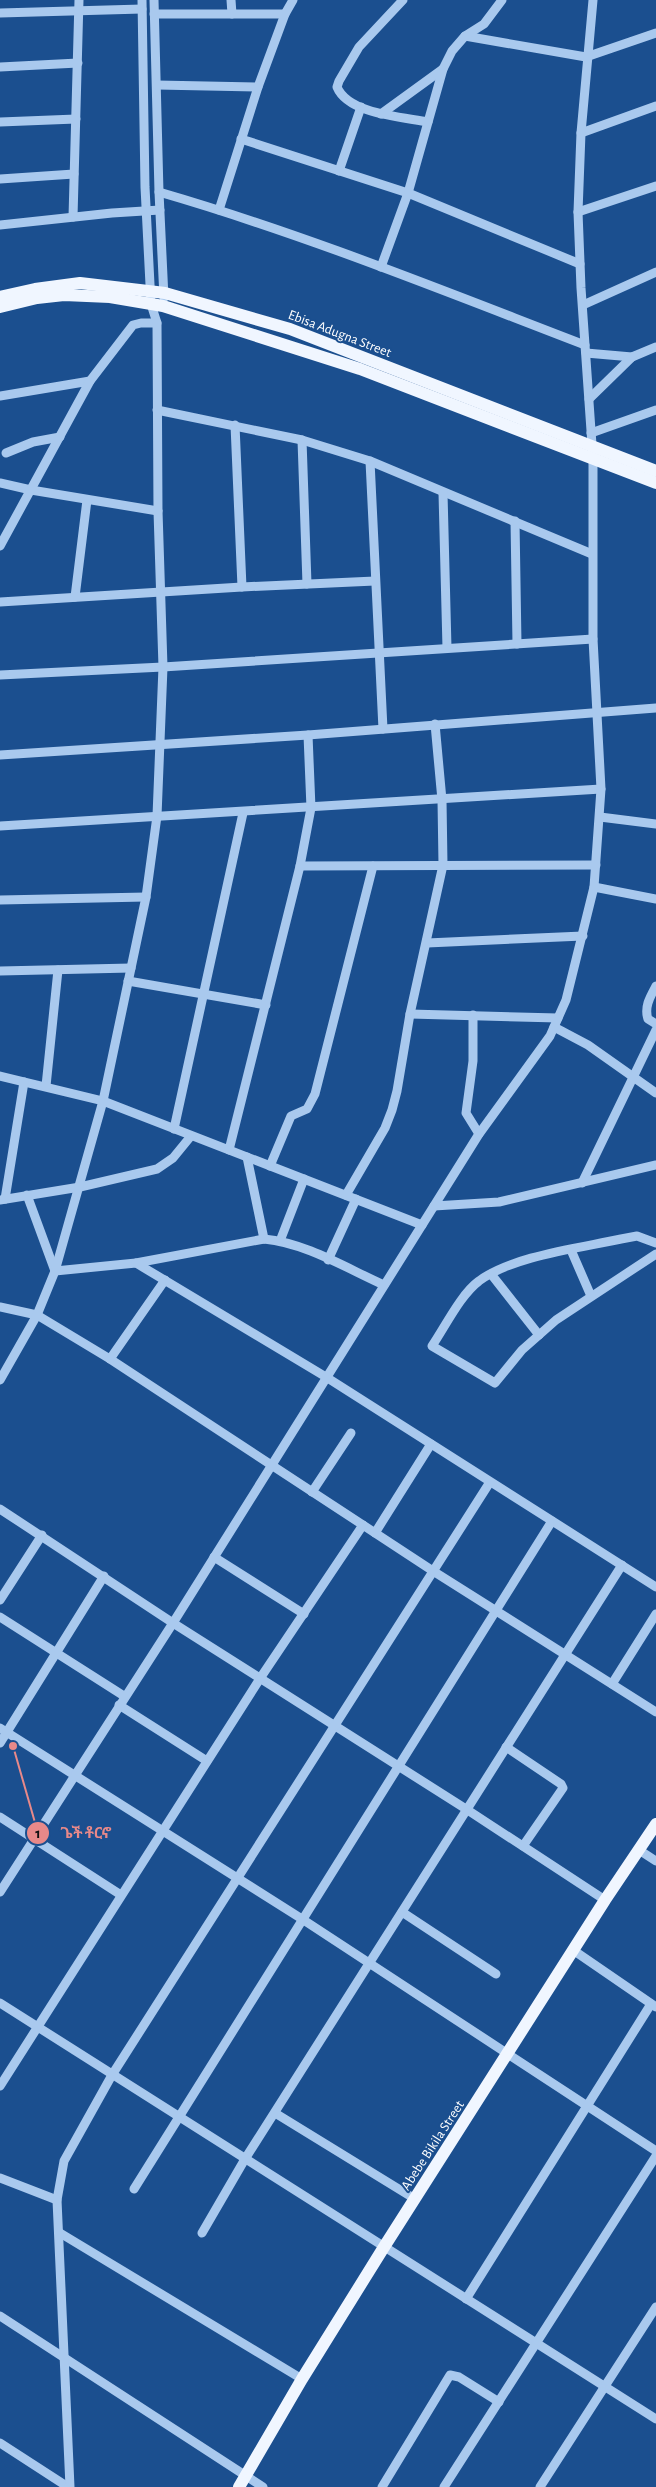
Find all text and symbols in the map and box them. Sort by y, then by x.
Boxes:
street label: Ebisa Adugna Street [286,308,394,360]
callout: ጌች ቶርኖ [25,1818,121,1848]
text: ጌች ቶርኖ [60,1825,112,1841]
text: 1 [35,1826,41,1841]
street label: Abebe Bikila Street [399,2098,467,2193]

